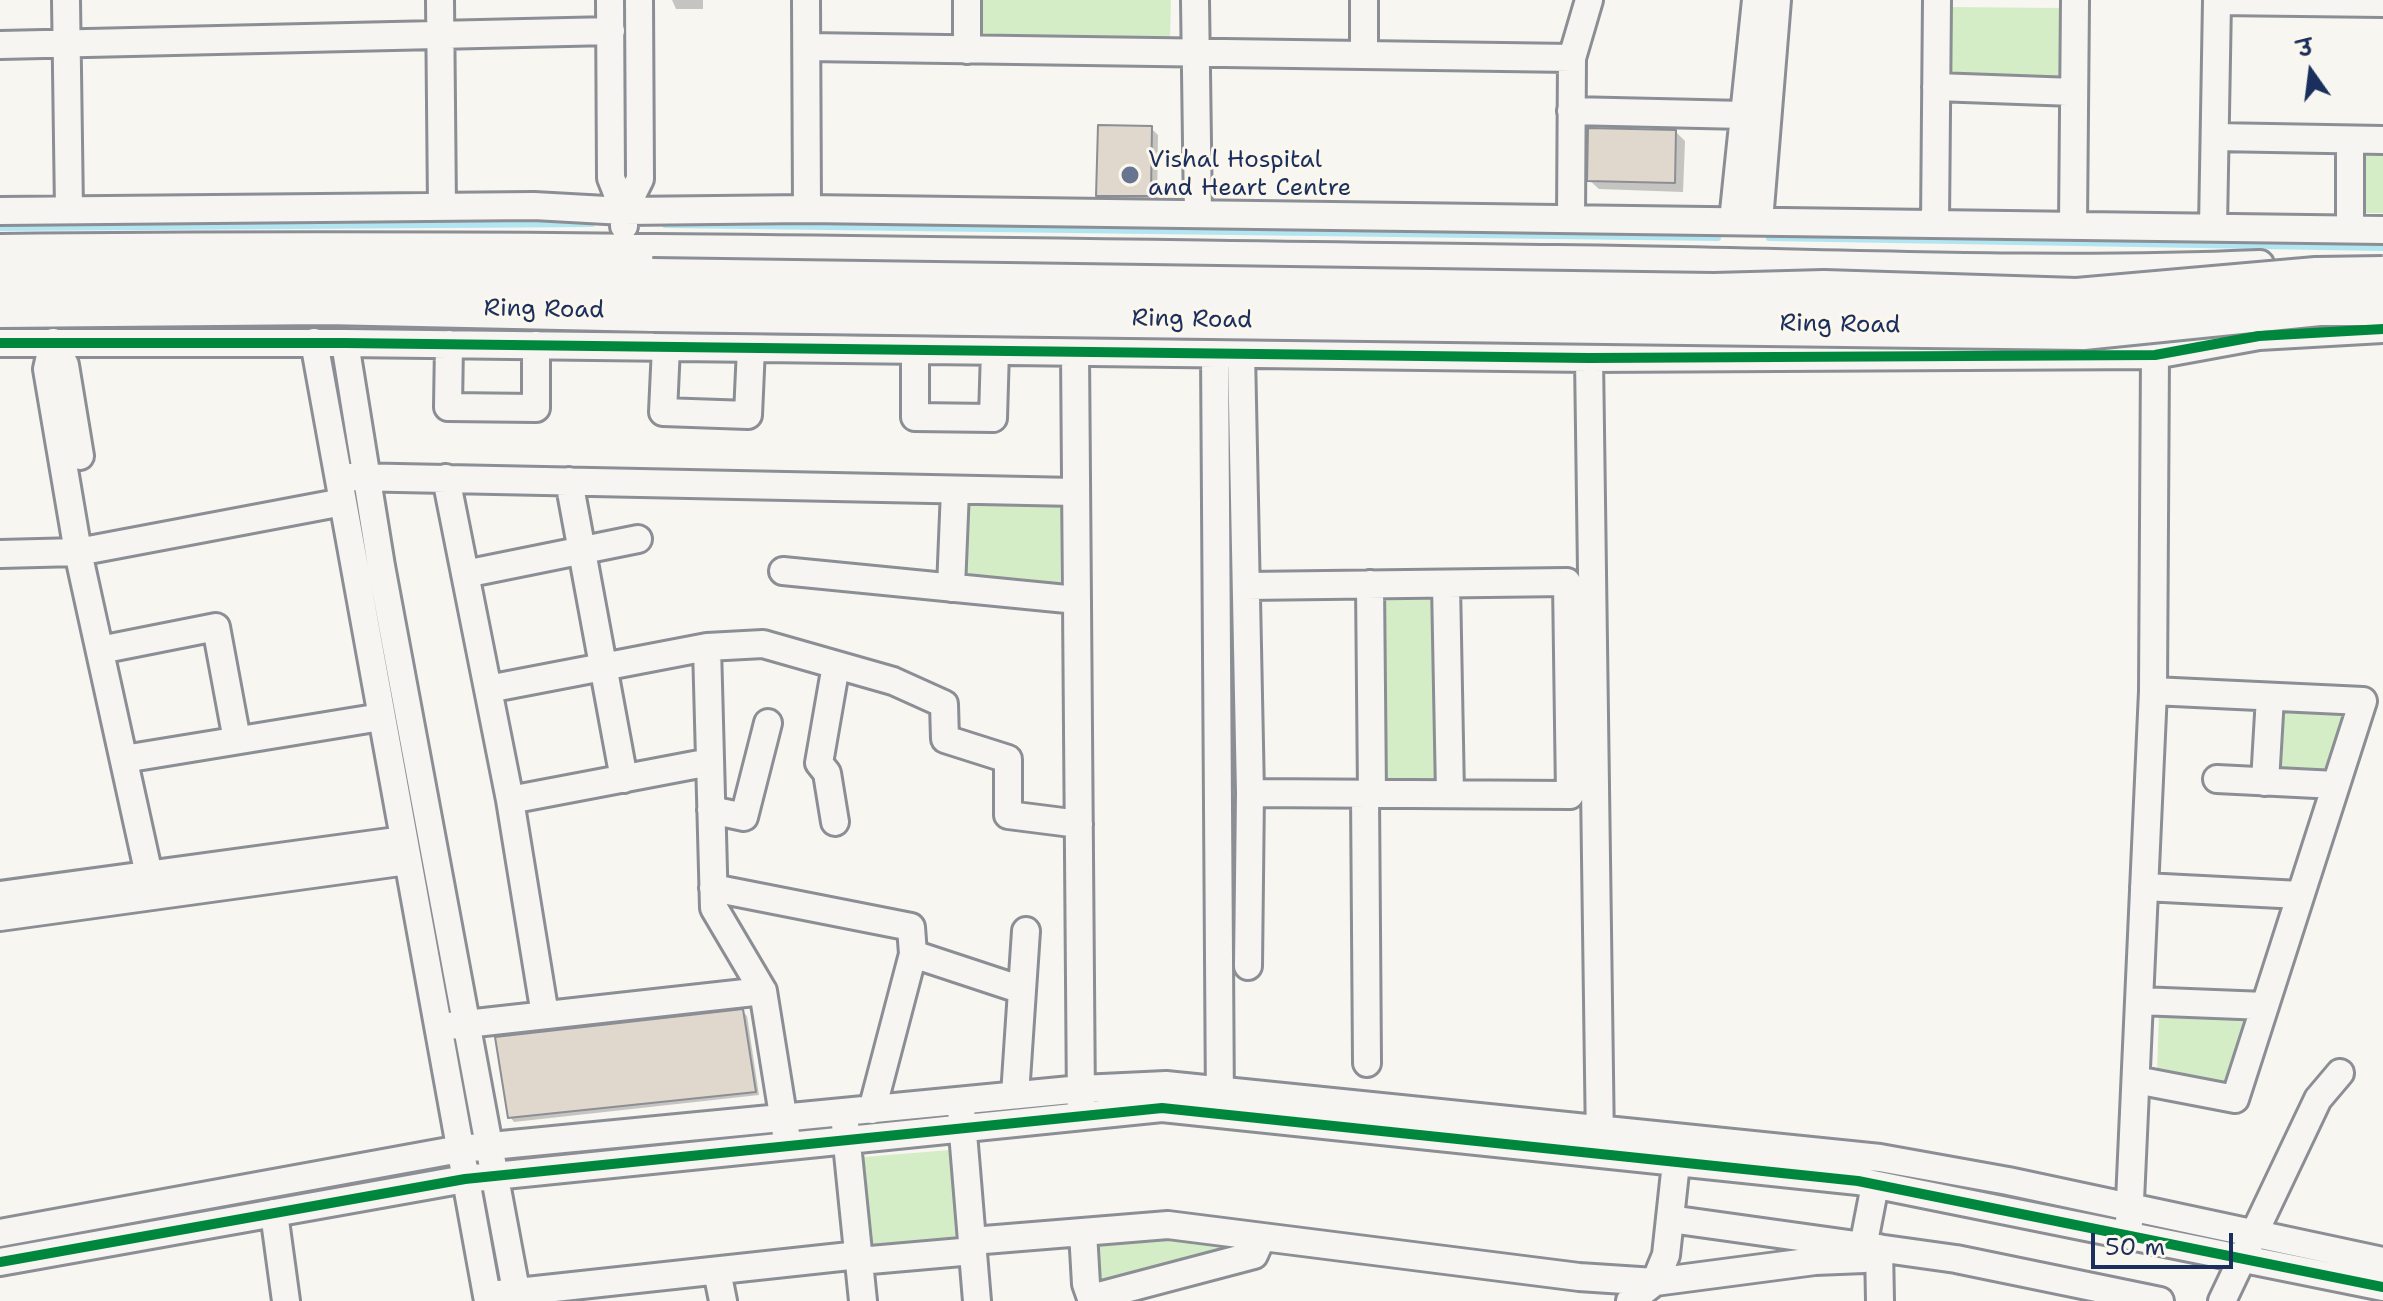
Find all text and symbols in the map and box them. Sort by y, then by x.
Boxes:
north arrow [2271,32,2351,112]
text: उ [2294,32,2316,64]
place label: Vishal Hospital and Heart Centre [1148,147,1351,203]
marker: Vishal Hospital and Heart Centre [1119,164,1141,186]
street label: Ring Road [483,295,605,325]
street label: Ring Road [1131,305,1253,335]
street label: Ring Road [1779,310,1901,340]
scale bar [2095,1217,2237,1267]
text: 50 m [2105,1231,2165,1263]

